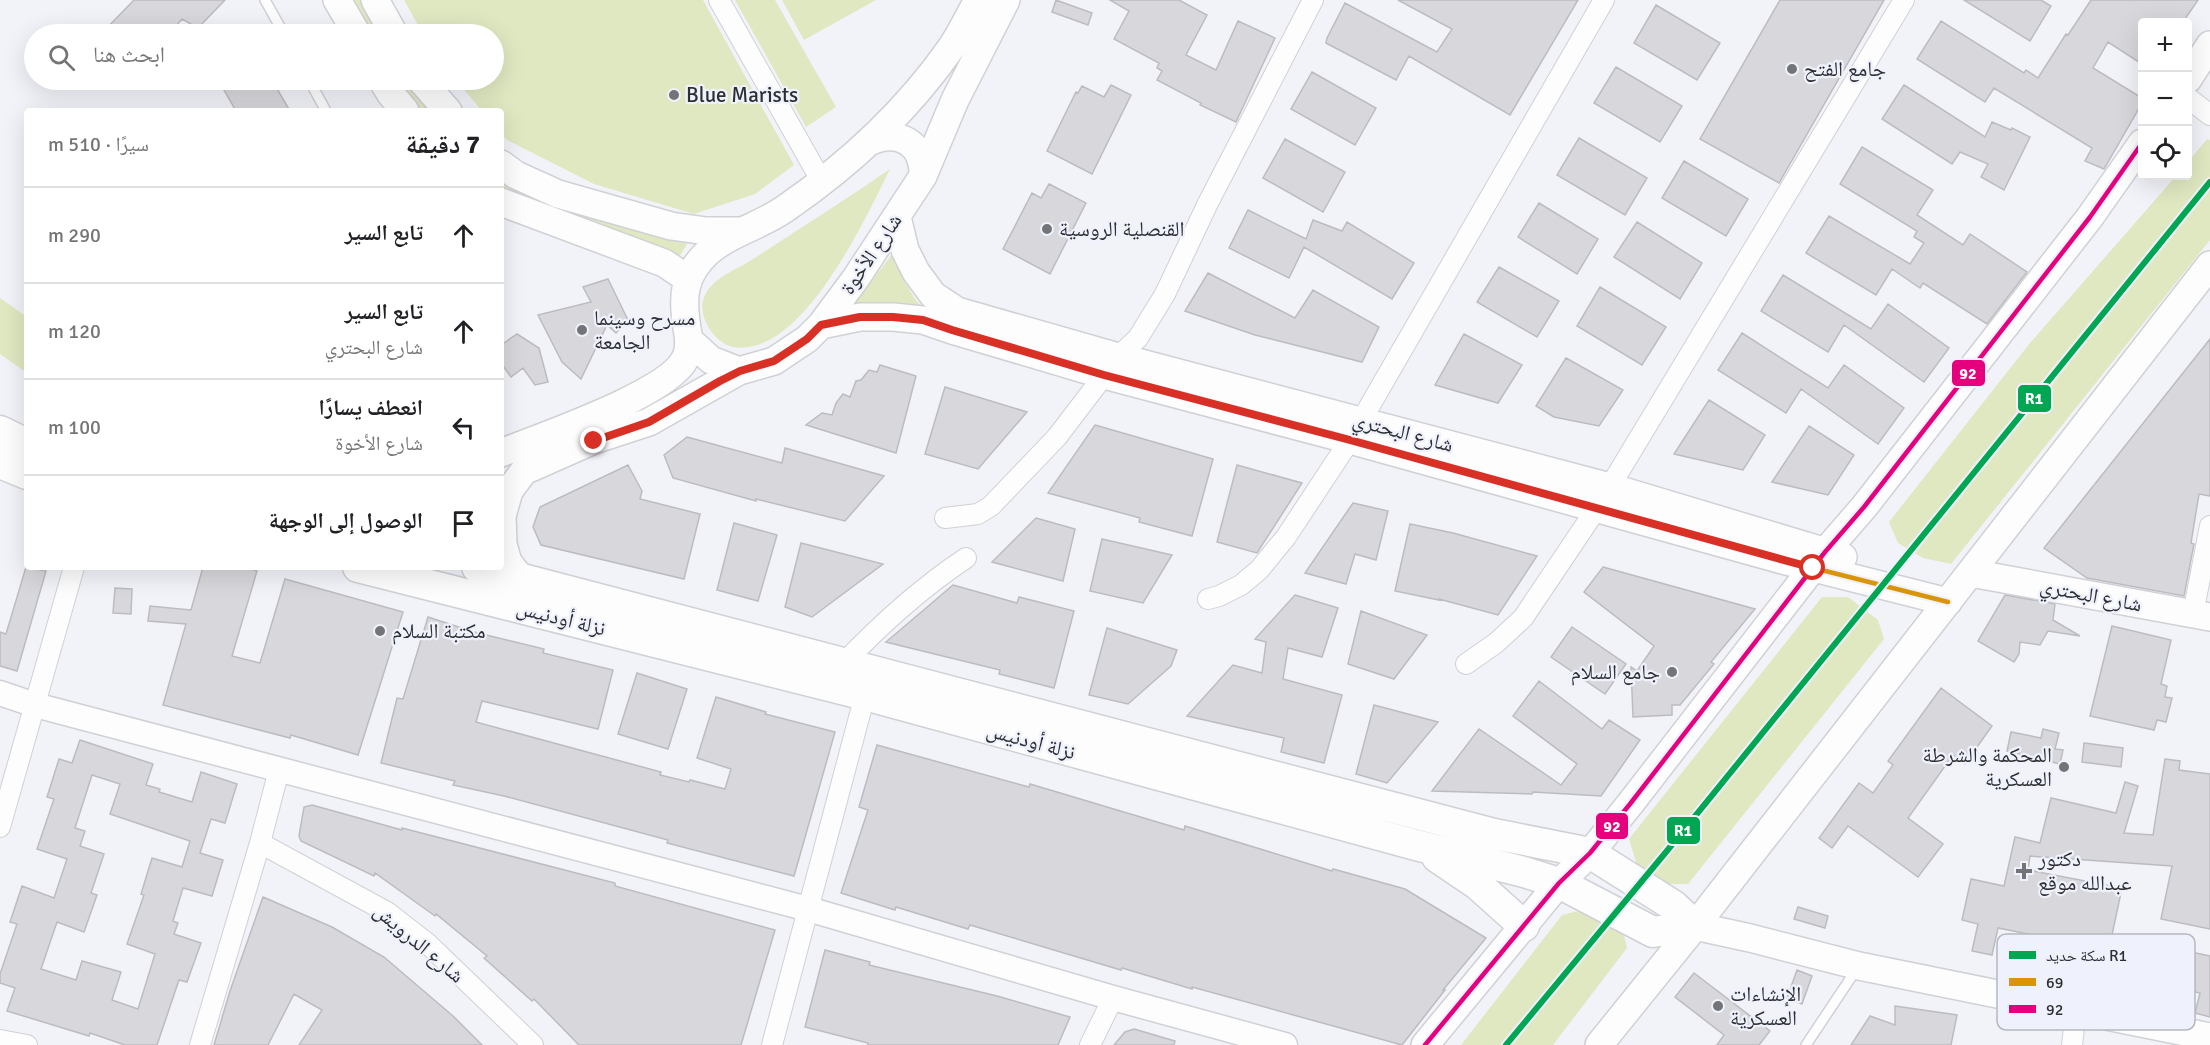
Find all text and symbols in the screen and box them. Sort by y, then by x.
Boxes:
map controls [2138,18,2192,180]
button: + [2138,18,2192,72]
search box [24,24,504,90]
icon: search [45,41,78,74]
text: ابحث هنا [93,41,165,68]
place label: جامع الفتح [1804,56,1886,82]
marker: جامع الفتح [1785,62,1799,76]
button: − [2138,72,2192,126]
place label: Blue Marists [686,82,798,108]
marker: Blue Marists [667,88,681,102]
button: locate [2138,126,2192,180]
text: 7 دقيقة [406,129,480,161]
text: سيرًا · 510 m [48,132,149,157]
street label: شارع الأخوة [834,209,908,299]
place label: القنصلية الروسية [1059,216,1185,242]
text: تابع السير [345,219,423,246]
icon: ahead [447,219,480,252]
marker: القنصلية الروسية [1040,222,1054,236]
text: 290 m [48,223,101,248]
text: تابع السير [345,298,423,325]
place label: مسرح وسينما الجامعة [594,305,695,355]
icon: ahead [447,315,480,348]
text: 120 m [48,319,101,344]
marker: مسرح وسينما الجامعة [575,323,589,337]
text: شارع البحتري [325,335,423,360]
line badge: 92 [1951,359,1986,387]
text: 92 [1959,364,1977,384]
line badge: R1 [2017,384,2052,413]
text: R1 [2025,389,2044,409]
text: انعطف يسارًا [318,394,423,421]
street label: شارع البحتري [1349,406,1456,461]
icon: left [447,411,480,444]
text: 100 m [48,415,101,440]
route end [580,427,606,453]
text: شارع الأخوة [335,431,423,456]
text: الوصول إلى الوجهة [269,507,423,534]
icon: arrive [447,507,480,540]
route start [1799,554,1825,580]
street label: شارع البحتري [2037,572,2144,621]
street label: نزلة أودنيس [514,594,608,642]
place label: مكتبة السلام [392,618,485,645]
marker: مكتبة السلام [373,624,387,638]
place label: جامع السلام [1571,659,1660,686]
marker: جامع السلام [1665,665,1679,679]
street label: نزلة أودنيس [984,717,1078,765]
place label: المحكمة والشرطة العسكرية [1922,742,2052,792]
marker: المحكمة والشرطة العسكرية [2057,760,2071,774]
line badge: 92 [1595,812,1629,840]
line badge: R1 [1666,816,1701,845]
text: 92 [1603,817,1621,837]
text: R1 [1674,821,1693,841]
place label: دكتور عبدالله موقع [2037,846,2132,896]
marker: دكتور عبدالله موقع [2015,862,2033,880]
street label: شارع الدرويش [368,898,470,988]
legend [1997,934,2195,1030]
text: سكة حديد R1 [2046,946,2127,966]
text: 69 [2046,973,2063,993]
place label: الإنشاءات العسكرية [1730,981,1801,1031]
marker: الإنشاءات العسكرية [1711,999,1725,1013]
text: 92 [2046,1000,2063,1020]

